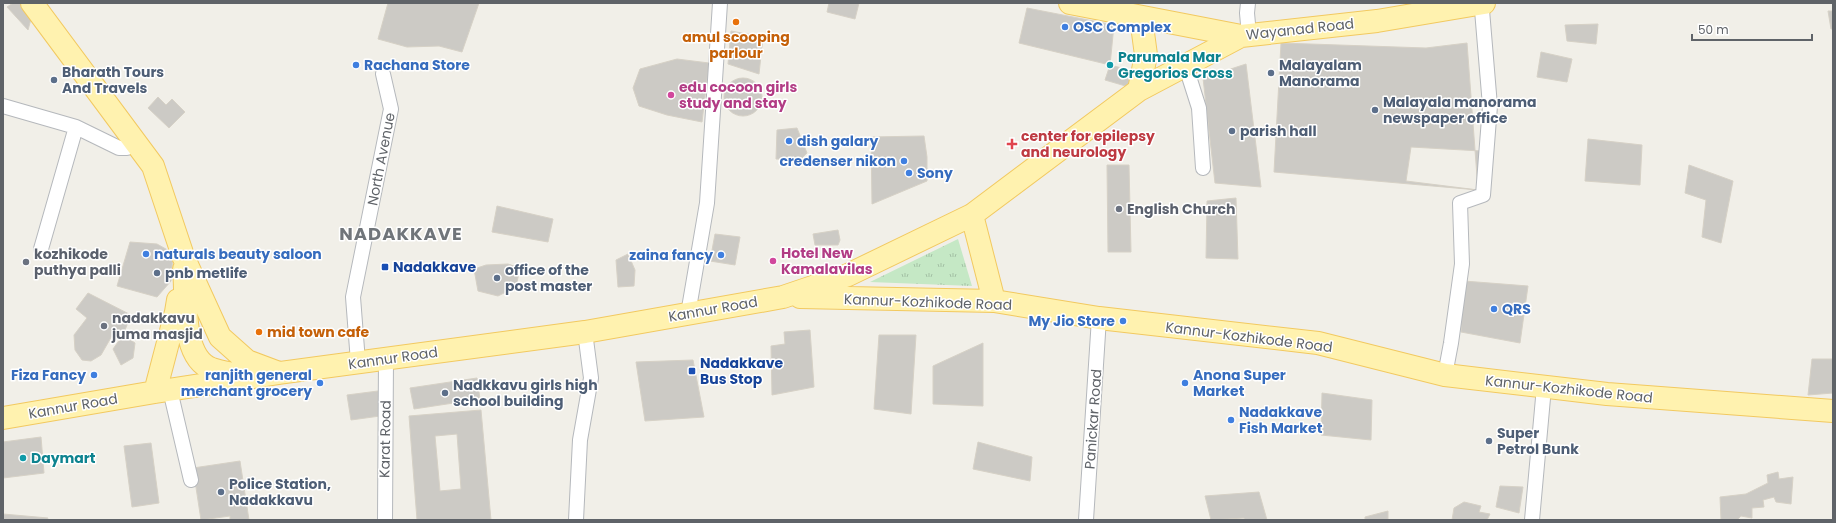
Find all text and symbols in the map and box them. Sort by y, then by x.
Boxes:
street label: Wayanad Road [1245,13,1355,45]
scale bar [1692,16,1812,42]
marker: amul scooping parlour [731,17,741,27]
place label: OSC Complex [1073,17,1172,37]
text: 50 m [1698,21,1729,38]
marker: OSC Complex [1060,22,1070,32]
place label: amul scooping parlour [682,27,790,63]
place label: Parumala Mar Gregorios Cross [1118,47,1233,83]
place label: Rachana Store [364,55,470,75]
place label: Malayalam Manorama [1279,55,1362,91]
marker: Rachana Store [351,60,361,70]
marker: Parumala Mar Gregorios Cross [1105,60,1115,70]
place label: Bharath Tours And Travels [62,62,164,98]
marker: Malayalam Manorama [1266,68,1276,78]
marker: Bharath Tours And Travels [49,75,59,85]
place label: edu cocoon girls study and stay [679,77,797,113]
marker: edu cocoon girls study and stay [666,90,676,100]
place label: Malayala manorama newspaper office [1383,92,1536,128]
marker: Malayala manorama newspaper office [1370,105,1380,115]
street label: North Avenue [362,110,400,207]
place label: parish hall [1240,121,1317,141]
place label: center for epilepsy and neurology [1021,126,1155,162]
marker: parish hall [1227,126,1237,136]
place label: dish galary [797,131,878,151]
marker: dish galary [784,136,794,146]
marker: center for epilepsy and neurology [1006,138,1018,150]
place label: credenser nikon [779,151,896,171]
marker: credenser nikon [899,156,909,166]
place label: Sony [917,163,953,183]
marker: Sony [904,168,914,178]
place label: English Church [1127,199,1235,219]
marker: English Church [1114,204,1124,214]
district label: NADAKKAVE [339,221,463,246]
place label: Hotel New Kamalavilas [781,243,873,279]
place label: kozhikode puthya palli [34,244,121,280]
place label: naturals beauty saloon [154,244,322,264]
place label: zaina fancy [629,245,713,265]
marker: naturals beauty saloon [141,249,151,259]
marker: zaina fancy [716,250,726,260]
marker: Hotel New Kamalavilas [768,256,778,266]
marker: kozhikode puthya palli [21,257,31,267]
place label: Nadakkave [393,257,477,277]
place label: office of the post master [505,260,592,296]
marker: Nadakkave [380,262,390,272]
place label: pnb metlife [165,263,248,283]
marker: pnb metlife [152,268,162,278]
marker: office of the post master [492,273,502,283]
street label: Kannur-Kozhikode Road [844,289,1012,315]
street label: Kannur Road [667,291,759,327]
place label: QRS [1502,299,1531,319]
marker: QRS [1489,304,1499,314]
place label: nadakkavu juma masjid [111,308,203,344]
place label: My Jio Store [1028,311,1115,331]
marker: My Jio Store [1118,316,1128,326]
street label: Kannur-Kozhikode Road [1164,317,1334,357]
marker: nadakkavu juma masjid [99,321,109,331]
place label: mid town cafe [267,322,370,342]
marker: mid town cafe [254,327,264,337]
street label: Kannur Road [347,342,439,374]
place label: Nadakkave Bus Stop [700,353,784,389]
place label: Fiza Fancy [11,365,86,385]
place label: ranjith general merchant grocery [181,365,312,401]
place label: Anona Super Market [1193,365,1286,401]
marker: Nadakkave Bus Stop [687,366,697,376]
street label: Panickar Road [1080,368,1106,470]
marker: Fiza Fancy [89,370,99,380]
street label: Kannur-Kozhikode Road [1484,370,1654,408]
place label: Nadkkavu girls high school building [453,375,598,411]
marker: ranjith general merchant grocery [315,378,325,388]
marker: Anona Super Market [1180,378,1190,388]
street label: Kannur Road [27,388,119,424]
marker: Nadkkavu girls high school building [440,388,450,398]
street label: Karat Road [374,400,396,478]
place label: Nadakkave Fish Market [1239,402,1323,438]
marker: Nadakkave Fish Market [1226,415,1236,425]
place label: Super Petrol Bunk [1497,423,1579,459]
marker: Super Petrol Bunk [1484,436,1494,446]
place label: Daymart [31,448,96,468]
marker: Daymart [18,453,28,463]
place label: Police Station, Nadakkavu [229,474,331,510]
marker: Police Station, Nadakkavu [216,487,226,497]

